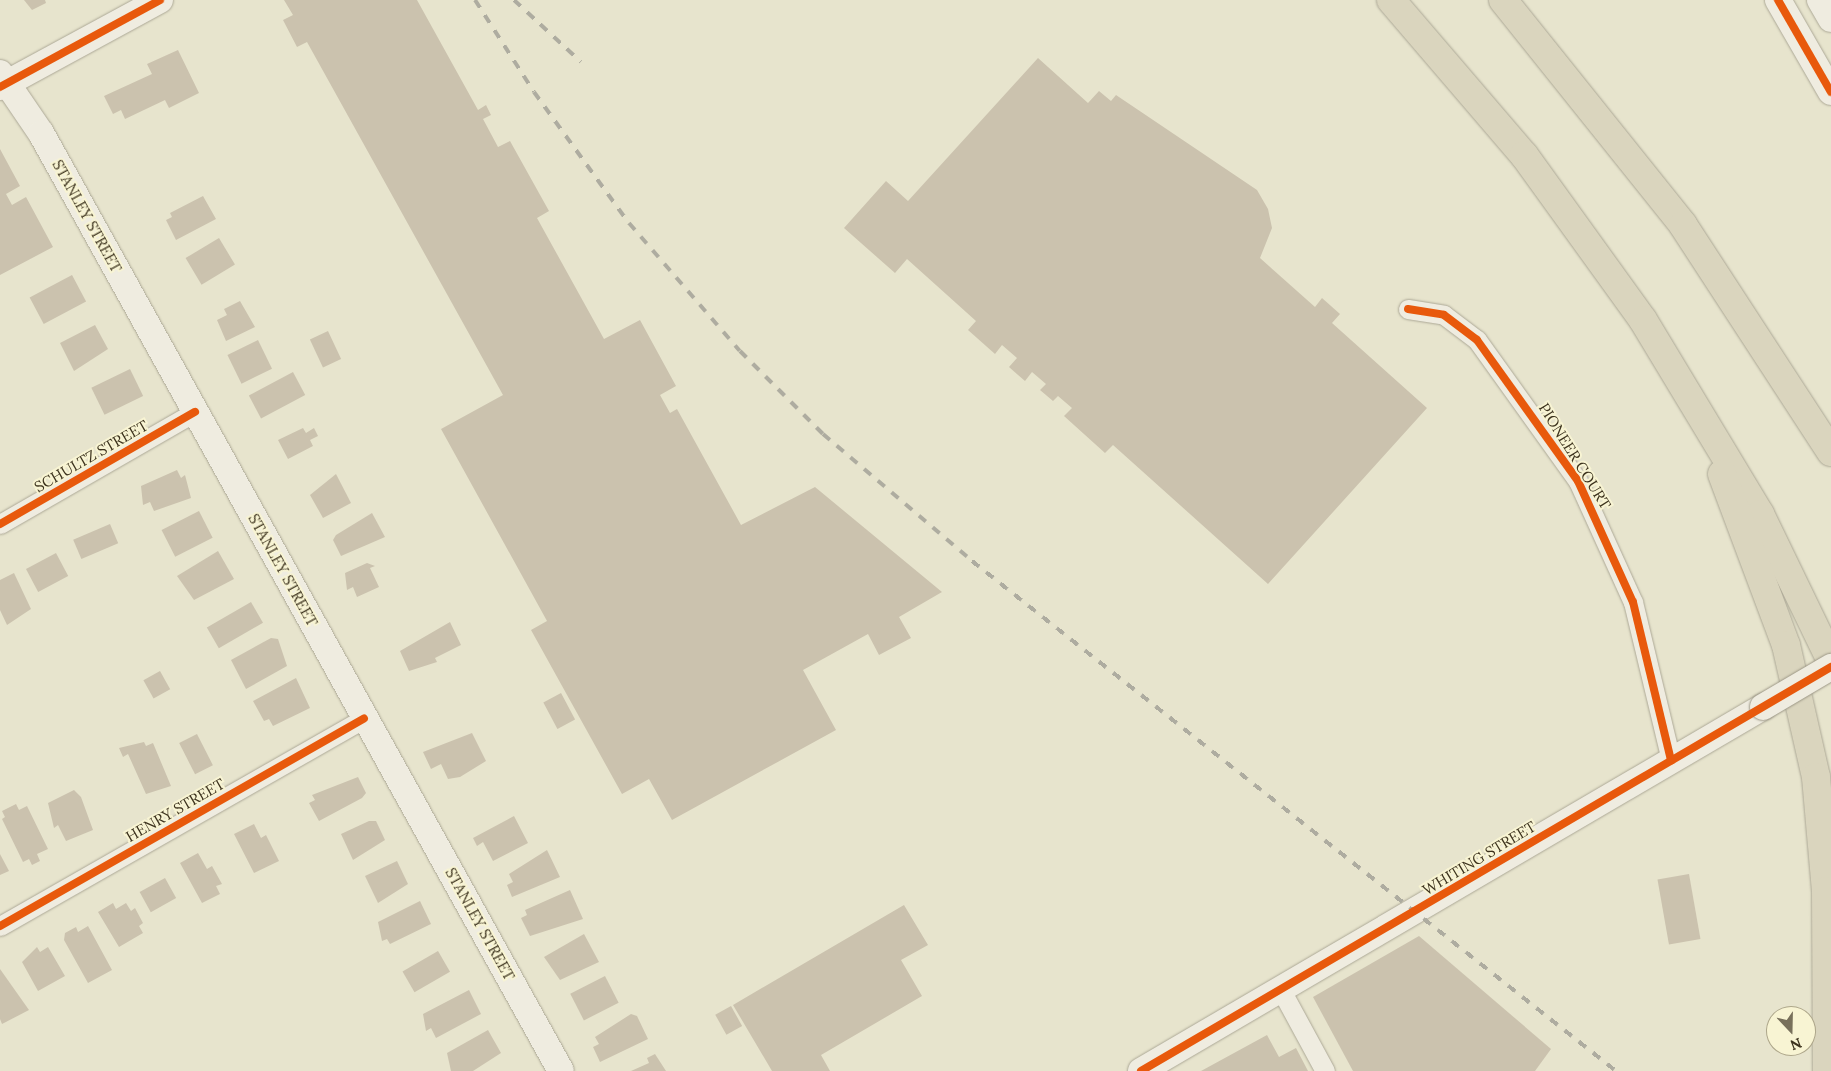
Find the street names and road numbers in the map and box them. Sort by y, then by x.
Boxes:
street label: STANLEY STREET [49,157,125,275]
street label: PIONEER COURT [1535,400,1615,512]
street label: SCHULTZ STREET [31,416,151,496]
street label: STANLEY STREET [245,511,321,629]
street label: HENRY STREET [122,774,228,846]
street label: WHITING STREET [1419,817,1539,899]
street label: STANLEY STREET [442,865,518,983]

